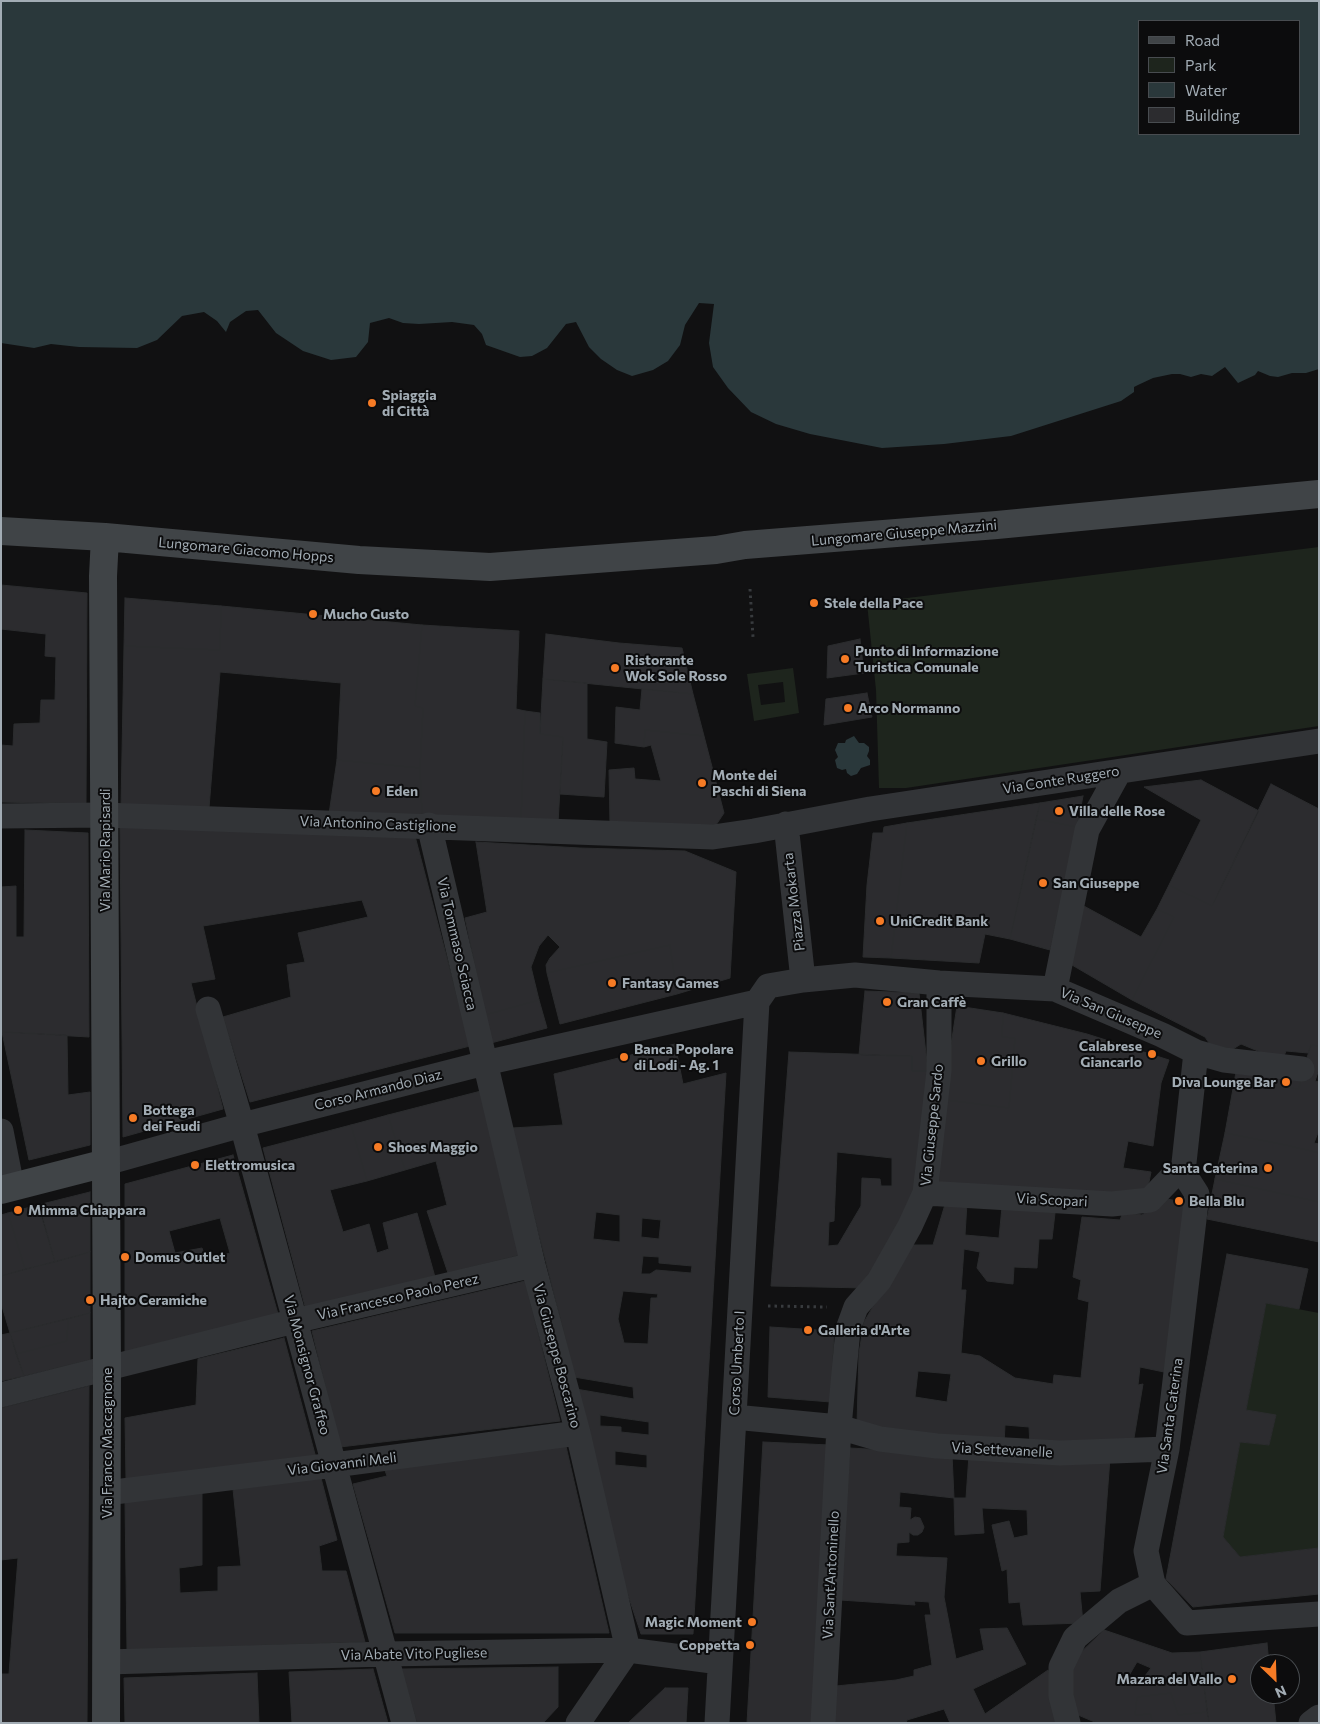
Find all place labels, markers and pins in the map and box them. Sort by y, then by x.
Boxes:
place label: Spiaggia di Città [382,387,437,420]
marker: Spiaggia di Città [366,397,378,409]
place label: Stele della Pace [824,595,923,611]
marker: Stele della Pace [808,597,820,609]
place label: Mucho Gusto [323,606,409,622]
marker: Mucho Gusto [307,608,319,620]
place label: Punto di Informazione Turistica Comunale [855,643,999,676]
place label: Ristorante Wok Sole Rosso [625,652,727,684]
marker: Punto di Informazione Turistica Comunale [839,653,851,665]
marker: Ristorante Wok Sole Rosso [609,662,621,674]
place label: Arco Normanno [858,700,960,716]
marker: Arco Normanno [842,702,854,714]
place label: Monte dei Paschi di Siena [712,767,806,800]
marker: Monte dei Paschi di Siena [696,777,708,789]
place label: Eden [386,783,418,799]
marker: Eden [370,785,382,797]
place label: Villa delle Rose [1069,803,1165,819]
marker: Villa delle Rose [1053,805,1065,817]
place label: San Giuseppe [1053,875,1139,891]
marker: San Giuseppe [1037,877,1049,889]
place label: UniCredit Bank [890,913,988,929]
marker: UniCredit Bank [874,915,886,927]
place label: Fantasy Games [622,975,719,991]
marker: Fantasy Games [606,977,618,989]
place label: Gran Caffè [897,994,966,1010]
marker: Gran Caffè [881,996,893,1008]
place label: Calabrese Giancarlo [1079,1038,1142,1070]
place label: Banca Popolare di Lodi - Ag. 1 [634,1041,734,1074]
marker: Calabrese Giancarlo [1146,1048,1158,1060]
marker: Banca Popolare di Lodi - Ag. 1 [618,1051,630,1063]
place label: Grillo [991,1053,1027,1069]
marker: Grillo [975,1055,987,1067]
place label: Diva Lounge Bar [1172,1074,1276,1090]
marker: Diva Lounge Bar [1280,1076,1292,1088]
place label: Bottega dei Feudi [143,1102,200,1134]
marker: Bottega dei Feudi [127,1112,139,1124]
place label: Shoes Maggio [388,1139,478,1155]
marker: Shoes Maggio [372,1141,384,1153]
place label: Elettromusica [205,1157,295,1173]
marker: Elettromusica [189,1159,201,1171]
place label: Santa Caterina [1163,1160,1258,1176]
marker: Santa Caterina [1262,1162,1274,1174]
place label: Bella Blu [1189,1193,1244,1209]
marker: Bella Blu [1173,1195,1185,1207]
place label: Mimma Chiappara [28,1202,146,1218]
marker: Mimma Chiappara [12,1204,24,1216]
place label: Domus Outlet [135,1249,225,1265]
marker: Domus Outlet [119,1251,131,1263]
place label: Hajto Ceramiche [100,1292,207,1308]
marker: Hajto Ceramiche [84,1294,96,1306]
place label: Galleria d'Arte [818,1322,910,1338]
marker: Galleria d'Arte [802,1324,814,1336]
place label: Magic Moment [645,1614,742,1630]
marker: Magic Moment [746,1616,758,1628]
place label: Coppetta [679,1637,740,1653]
marker: Coppetta [744,1639,756,1651]
place label: Mazara del Vallo [1116,1671,1222,1687]
marker: Mazara del Vallo [1226,1673,1238,1685]

